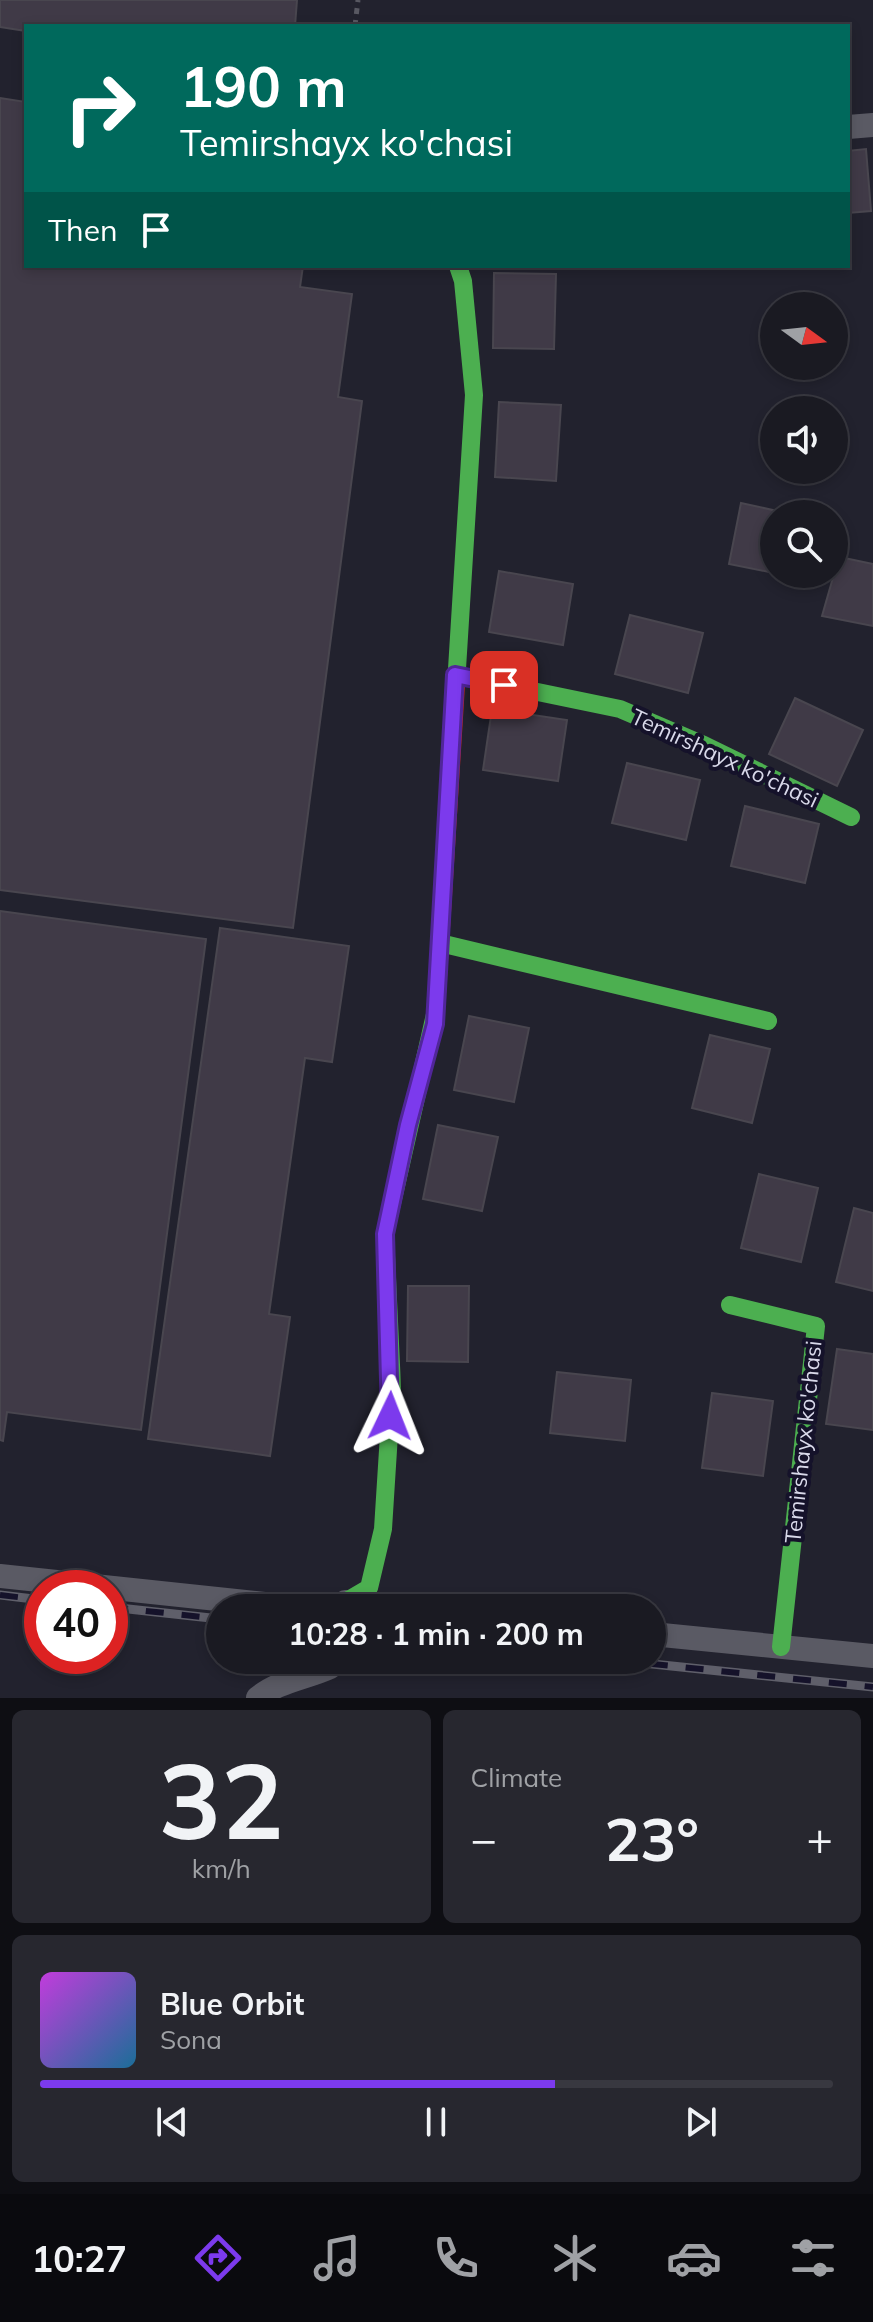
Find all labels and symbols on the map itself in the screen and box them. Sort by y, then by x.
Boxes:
north arrow [760,292,848,380]
pin [470,651,538,719]
street label: Temirshayx ko'chasi [627,702,823,814]
street label: Temirshayx ko'chasi [778,1339,828,1545]
position arrow [348,1374,432,1458]
speed limit sign: 40 [24,1570,128,1674]

